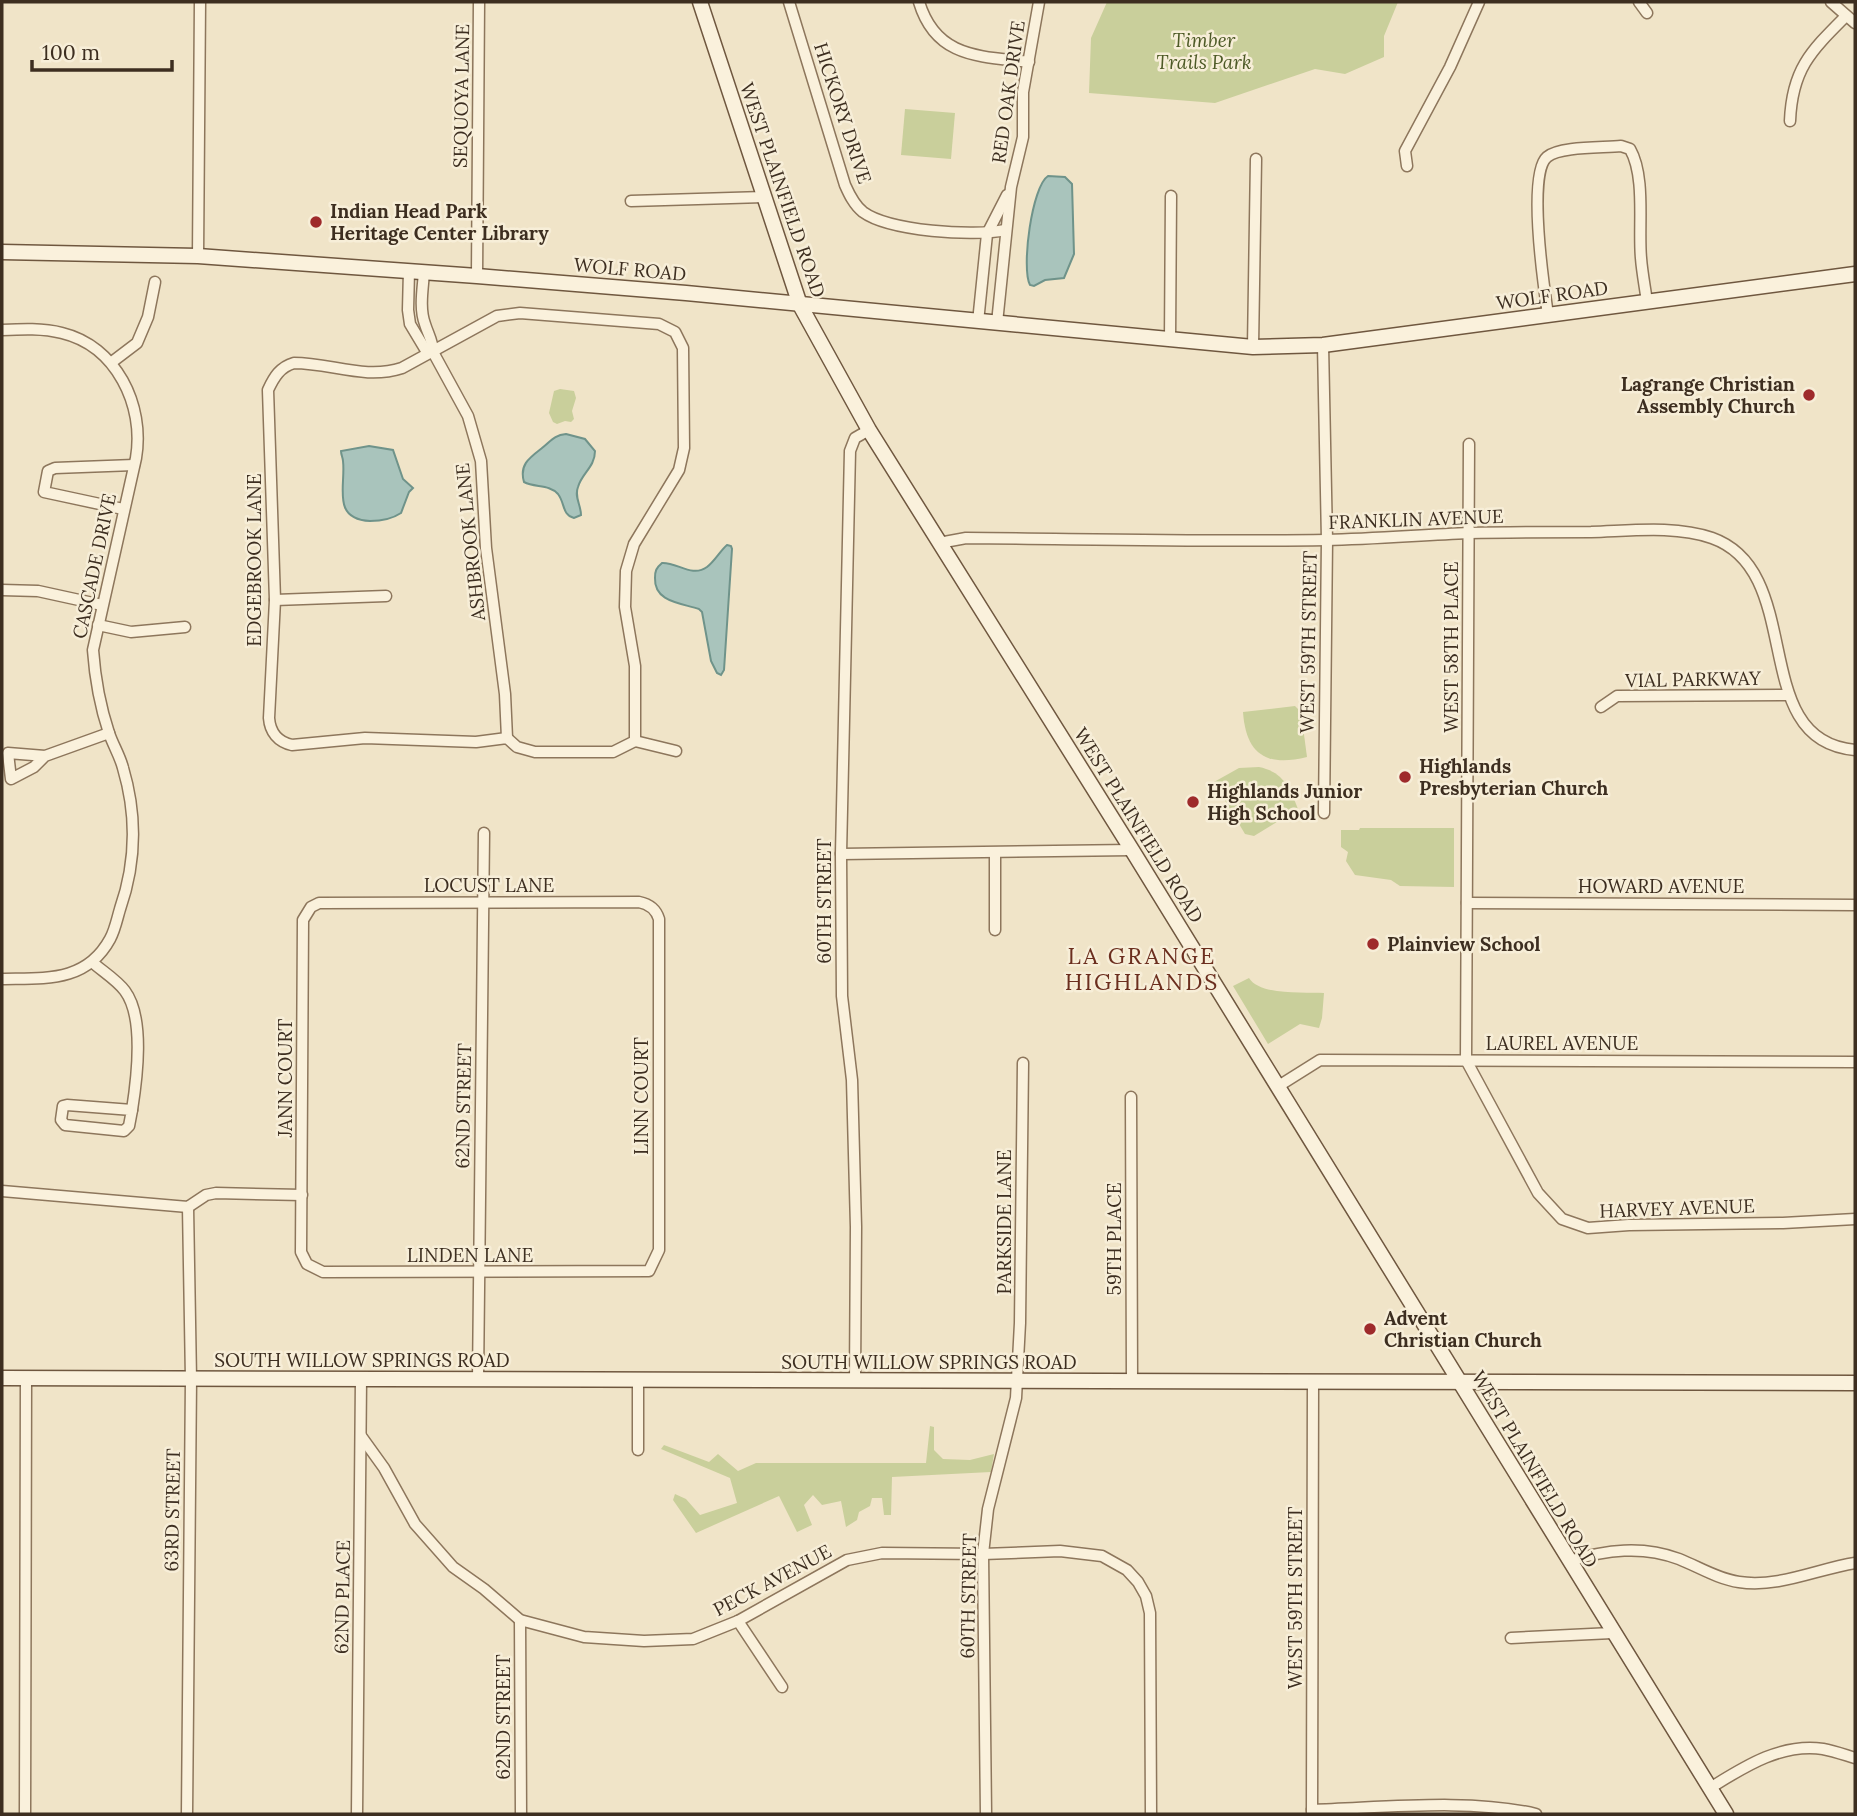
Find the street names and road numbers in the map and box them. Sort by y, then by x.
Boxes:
street label: RED OAK DRIVE [986,19,1030,165]
street label: SEQUOYA LANE [448,24,474,168]
street label: HICKORY DRIVE [809,39,877,187]
street label: WEST PLAINFIELD ROAD [735,79,831,301]
street label: WOLF ROAD [573,252,687,286]
street label: WOLF ROAD [1495,275,1609,315]
street label: ASHBROOK LANE [450,462,490,623]
street label: EDGEBROOK LANE [242,473,266,647]
street label: CASCADE DRIVE [67,491,121,641]
street label: FRANKLIN AVENUE [1328,504,1504,534]
street label: WEST 59TH STREET [1294,550,1322,734]
street label: WEST 58TH PLACE [1439,561,1463,733]
street label: VIAL PARKWAY [1624,666,1762,692]
street label: WEST PLAINFIELD ROAD [1069,723,1209,927]
street label: 60TH STREET [812,838,836,964]
street label: LOCUST LANE [424,873,554,897]
street label: HOWARD AVENUE [1578,874,1744,898]
street label: JANN COURT [273,1018,297,1139]
street label: LAUREL AVENUE [1486,1031,1638,1055]
street label: LINN COURT [629,1037,653,1155]
street label: 62ND STREET [450,1043,476,1169]
street label: PARKSIDE LANE [992,1149,1016,1295]
street label: 59TH PLACE [1102,1183,1126,1295]
street label: HARVEY AVENUE [1599,1193,1755,1223]
street label: LINDEN LANE [407,1243,533,1267]
street label: SOUTH WILLOW SPRINGS ROAD [214,1348,510,1372]
street label: SOUTH WILLOW SPRINGS ROAD [781,1350,1077,1374]
street label: WEST PLAINFIELD ROAD [1467,1366,1603,1572]
street label: 63RD STREET [159,1448,185,1572]
street label: WEST 59TH STREET [1283,1507,1307,1689]
street label: 60TH STREET [955,1533,981,1659]
street label: PECK AVENUE [709,1539,835,1621]
street label: 62ND PLACE [329,1540,355,1654]
street label: 62ND STREET [491,1654,515,1780]

